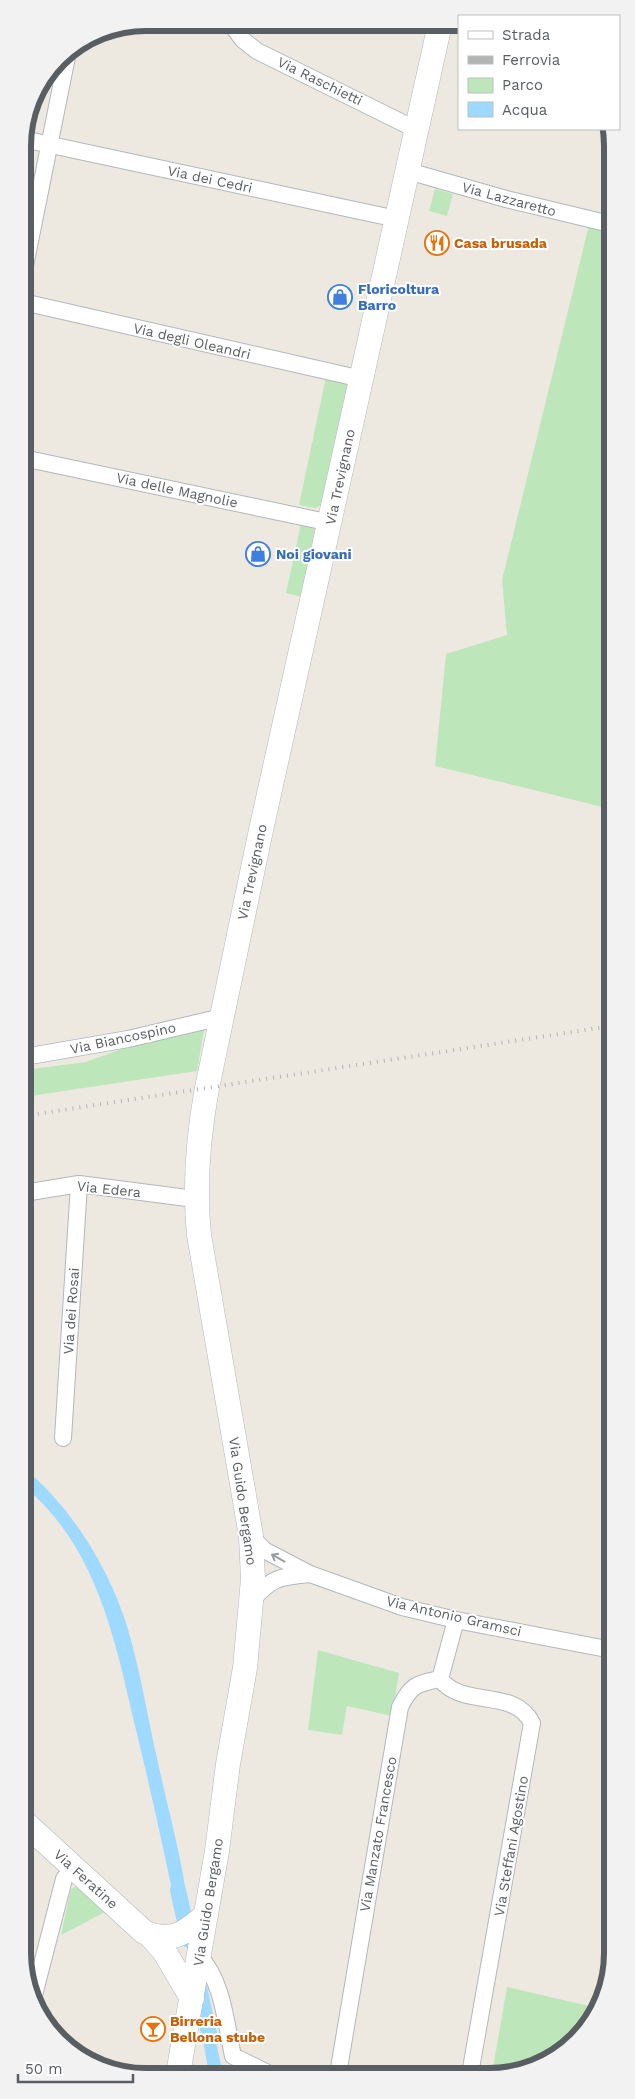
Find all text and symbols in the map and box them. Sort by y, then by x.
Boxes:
legend [458,15,620,130]
text: Strada [502,26,551,44]
text: Ferrovia [502,51,561,69]
street label: Via Raschietti [275,54,365,108]
text: Parco [502,76,543,94]
text: Acqua [502,101,548,119]
street label: Via dei Cedri [166,162,254,196]
street label: Via Lazzaretto [460,179,558,219]
restaurant icon: Casa brusada [424,230,450,256]
place label: Casa brusada [454,235,548,251]
place label: Floricoltura Barro [358,281,440,313]
shop icon: Floricoltura Barro [327,284,353,310]
street label: Via degli Oleandri [132,320,252,362]
street label: Via Trevignano [322,428,358,526]
street label: Via delle Magnolie [115,469,239,511]
shop icon: Noi giovani [245,541,271,567]
place label: Noi giovani [276,546,352,562]
street label: Via Trevignano [234,823,270,921]
street label: Via Biancospino [69,1019,177,1057]
street label: Via Edera [76,1178,142,1200]
street label: Via dei Rosai [60,1267,82,1355]
street label: Via Guido Bergamo [226,1436,260,1566]
one-way arrow [272,1553,286,1563]
street label: Via Antonio Gramsci [385,1593,523,1639]
street label: Via Manzato Francesco [356,1755,400,1913]
street label: Via Steffani Agostino [491,1775,531,1917]
street label: Via Guido Bergamo [190,1837,226,1967]
street label: Via Feratine [51,1846,121,1912]
place label: Birreria Bellona stube [170,2013,265,2045]
bar icon: Birreria Bellona stube [140,2016,166,2042]
scale bar [18,2052,132,2084]
text: 50 m [25,2060,62,2078]

